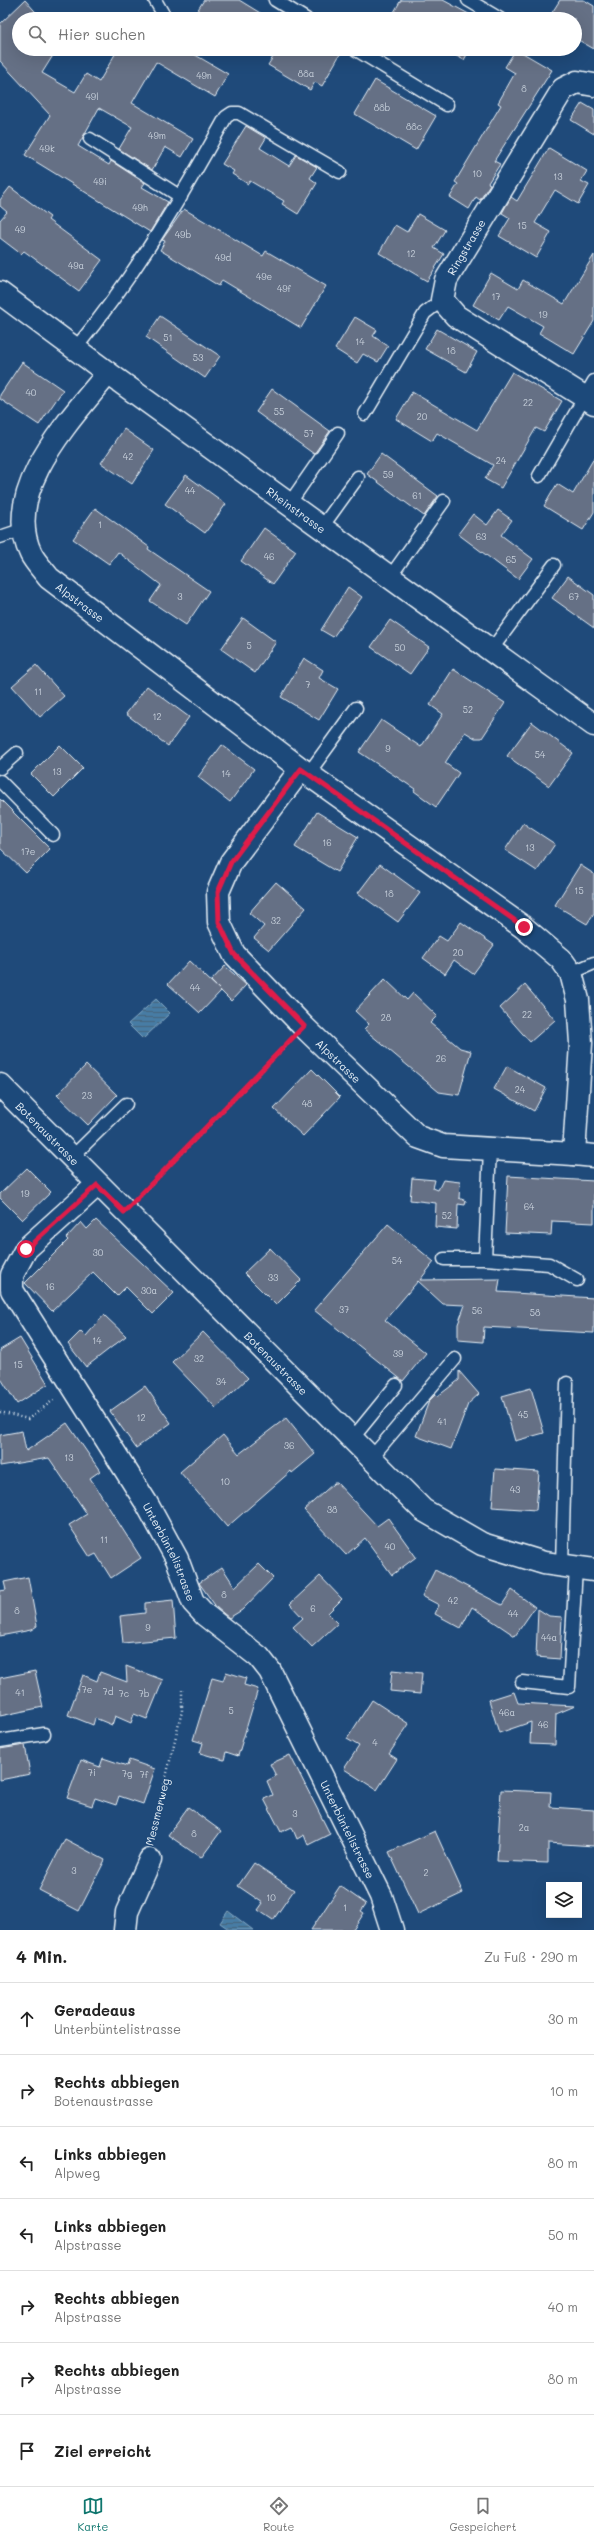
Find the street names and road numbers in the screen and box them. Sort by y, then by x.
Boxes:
street label: Ringstrasse [443,216,489,278]
street label: Rheinstrasse [264,483,329,536]
street label: Alpstrasse [53,578,108,625]
street label: Alpstrasse [313,1035,365,1086]
street label: Botenaustrasse [13,1098,83,1168]
street label: Botenaustrasse [242,1328,312,1398]
street label: Unterbüntelistrasse [140,1500,199,1603]
street label: Messmerweg [141,1777,173,1847]
street label: Unterbüntelistrasse [317,1778,379,1881]

